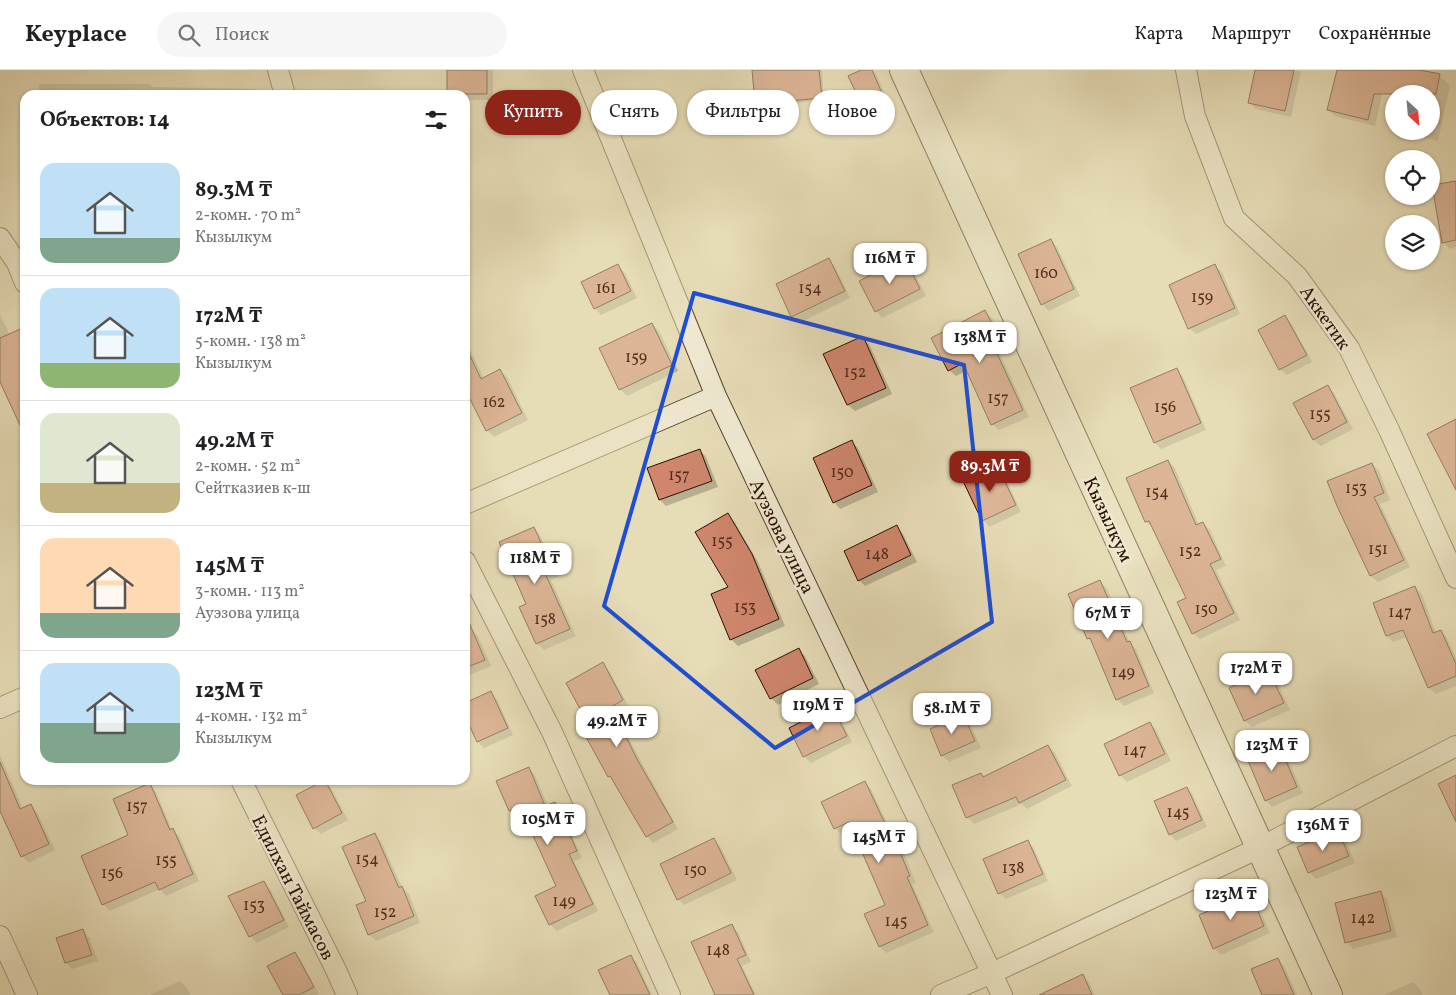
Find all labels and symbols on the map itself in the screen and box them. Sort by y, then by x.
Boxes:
north arrow [1385,85,1440,140]
pin: 116M ₸ [849,242,931,285]
house number: 160 [1034,263,1058,285]
house number: 161 [596,278,616,300]
house number: 154 [798,278,822,300]
street label: Аккетик [1293,281,1356,356]
house number: 159 [1191,287,1213,309]
pin: 138M ₸ [939,322,1021,364]
house number: 159 [625,347,647,369]
house number: 152 [844,362,866,384]
house number: 157 [987,388,1009,410]
house number: 162 [483,392,505,414]
house number: 156 [1154,397,1176,419]
house number: 155 [1309,404,1331,426]
pin: 89.3M ₸ [944,450,1036,493]
house number: 150 [830,462,854,484]
house number: 157 [668,465,690,487]
street label: Кызылкум [1076,473,1138,567]
street label: Ауэзова улица [742,475,820,599]
house number: 153 [1345,478,1367,500]
house number: 154 [1145,482,1169,504]
house number: 155 [711,531,733,553]
house number: 151 [1368,539,1388,561]
house number: 152 [1179,541,1201,563]
pin: 118M ₸ [494,542,576,585]
house number: 148 [865,544,889,566]
house number: 153 [734,597,756,619]
pin: 67M ₸ [1073,598,1143,640]
house number: 150 [1194,599,1218,621]
house number: 147 [1388,602,1412,624]
house number: 158 [534,609,556,631]
pin: 172M ₸ [1215,652,1297,695]
house number: 149 [1111,662,1135,684]
pin: 119M ₸ [777,690,859,732]
pin: 58.1M ₸ [906,692,998,735]
pin: 49.2M ₸ [571,706,663,748]
pin: 123M ₸ [1231,730,1313,772]
house number: 147 [1123,740,1147,762]
house number: 157 [126,796,148,818]
house number: 145 [1167,802,1189,824]
pin: 105M ₸ [507,804,589,846]
pin: 136M ₸ [1282,810,1364,852]
street label: Едилхан Таймасов [244,811,340,965]
pin: 145M ₸ [838,822,920,864]
house number: 154 [355,849,379,871]
house number: 155 [155,850,177,872]
house number: 138 [1002,858,1024,880]
house number: 150 [683,860,707,882]
house number: 156 [101,863,123,885]
pin: 123M ₸ [1190,878,1272,921]
house number: 149 [552,891,576,913]
house number: 153 [243,895,265,917]
house number: 152 [374,902,396,924]
house number: 142 [1351,908,1375,930]
house number: 145 [885,911,907,933]
house number: 148 [706,940,730,962]

